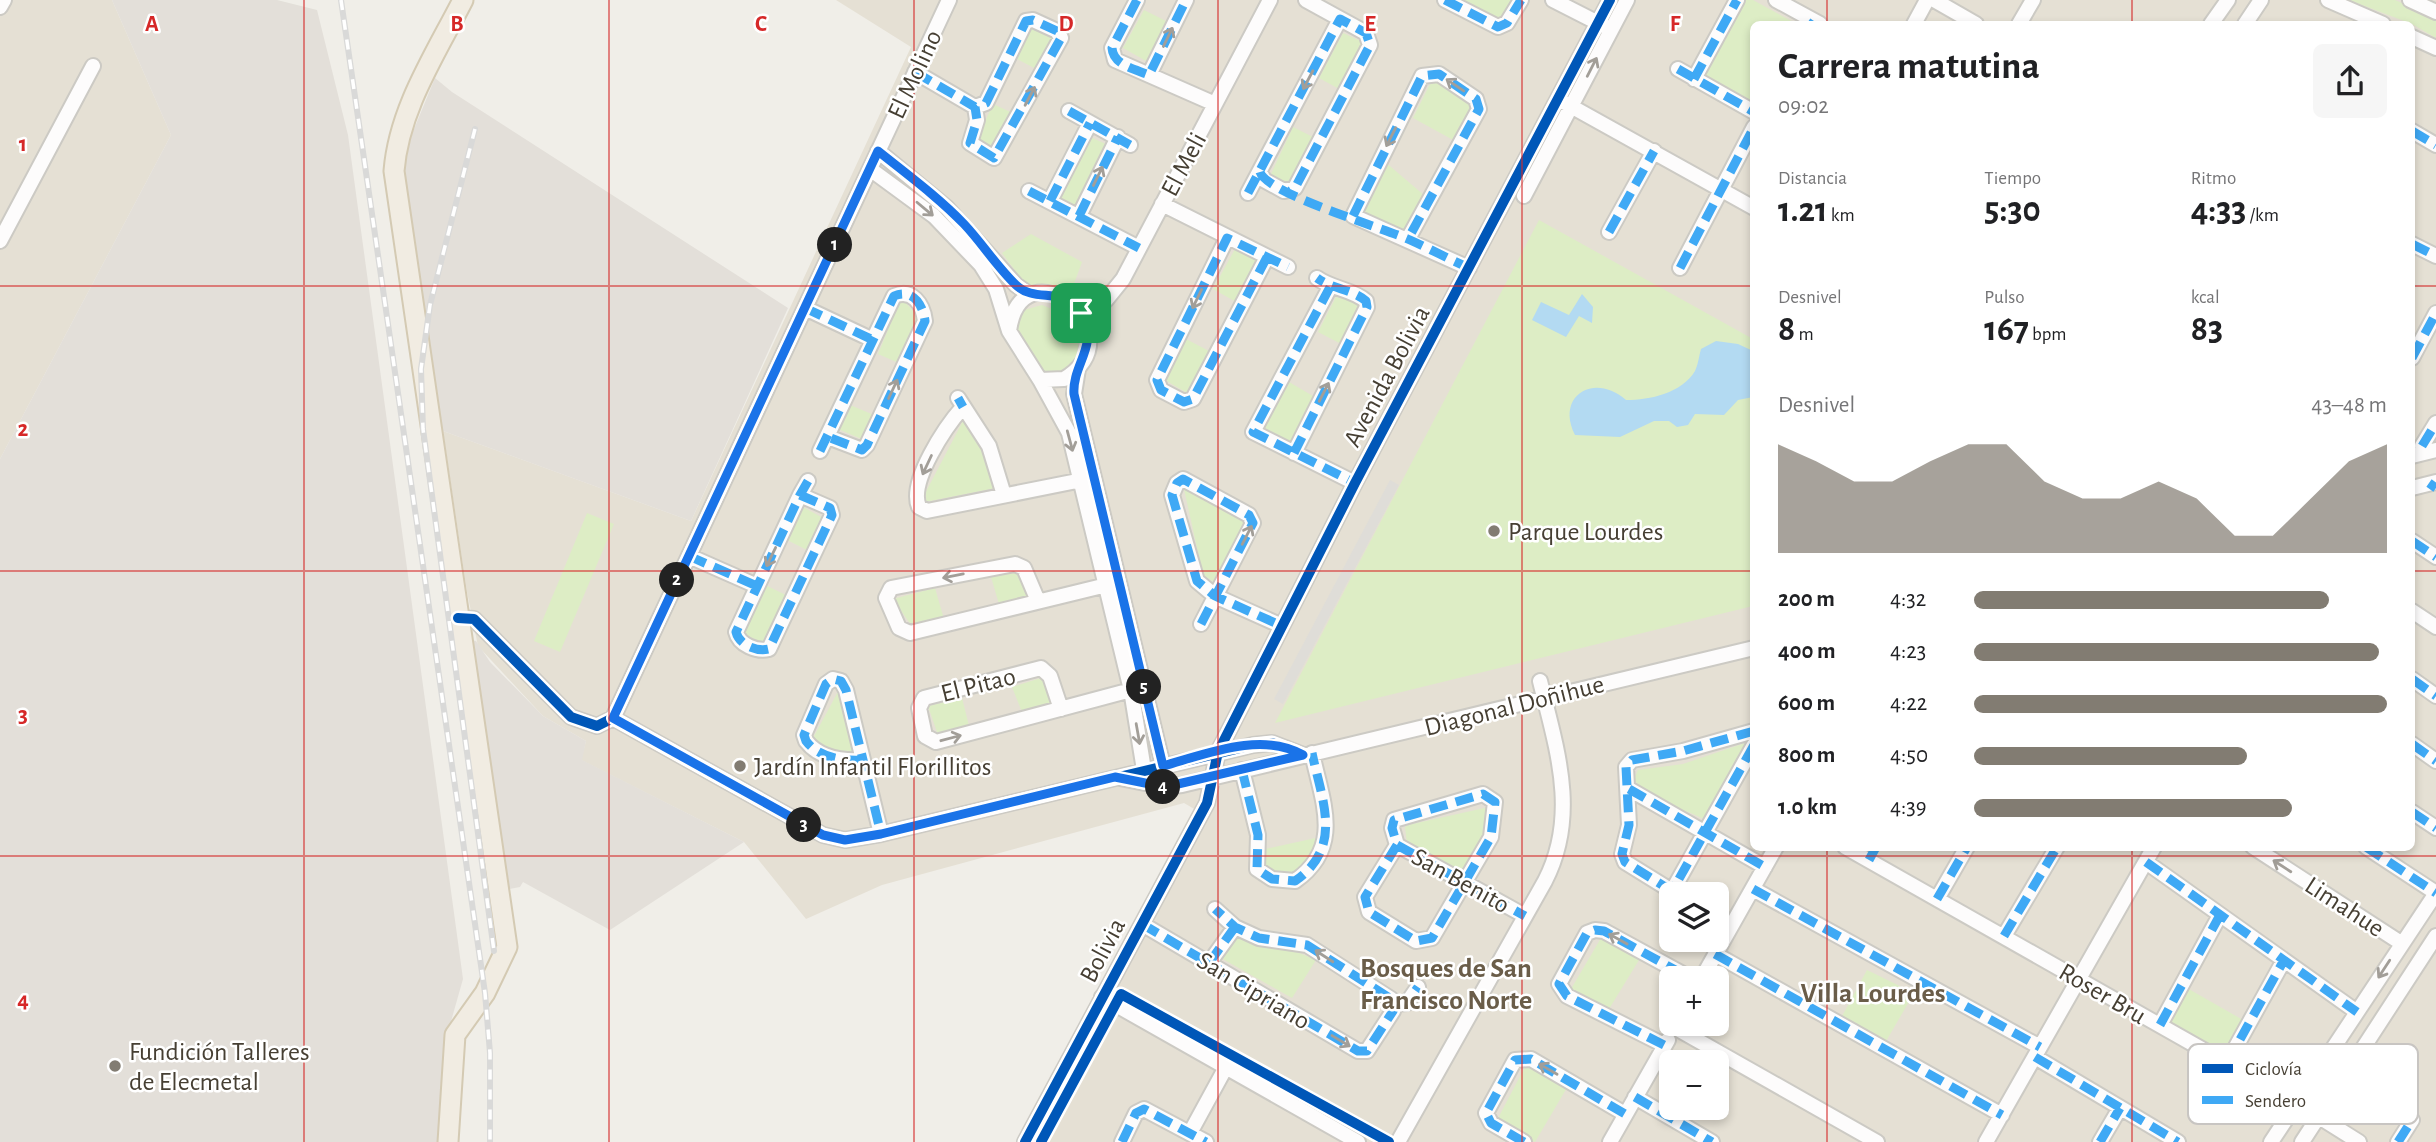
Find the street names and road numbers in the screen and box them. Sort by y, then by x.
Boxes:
street label: El Molino [883,26,947,123]
street label: El Meli [1156,128,1211,201]
street label: Avenida Bolivia [1339,302,1435,451]
street label: El Pitao [938,663,1018,707]
street label: Diagonal Doñihue [1422,671,1607,741]
street label: San Benito [1407,843,1514,918]
street label: Limahue [2300,872,2389,942]
street label: Bolivia [1075,914,1130,987]
street label: San Cipriano [1193,947,1314,1035]
street label: Roser Bru [2054,959,2151,1029]

